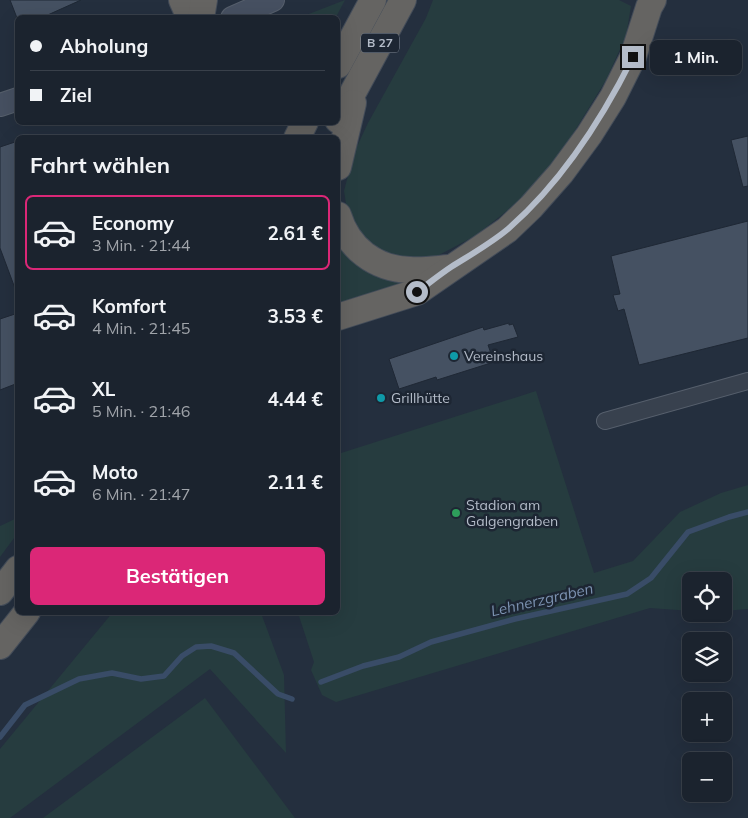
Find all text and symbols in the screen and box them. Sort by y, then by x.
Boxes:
text: Abholung [60,34,148,58]
road number: B 27 [361,34,399,52]
callout: 1 Min. [650,40,743,74]
route end [622,46,644,68]
text: 1 Min. [673,47,719,67]
text: Ziel [60,83,92,107]
text: Fahrt wählen [30,151,170,179]
icon: car [32,210,77,255]
text: Economy [92,211,174,235]
text: 2.61 € [267,221,323,245]
text: 3 Min. · 21:44 [92,235,190,255]
route start [406,281,428,303]
icon: car [32,293,77,338]
text: Komfort [92,294,166,318]
text: 3.53 € [267,304,323,328]
text: 4 Min. · 21:45 [92,318,190,338]
place label: Vereinshaus [464,347,543,365]
marker: Vereinshaus [448,350,460,362]
icon: car [32,376,77,421]
text: XL [92,377,115,401]
text: 4.44 € [267,387,323,411]
place label: Grillhütte [391,389,450,407]
marker: Grillhütte [375,392,387,404]
text: 5 Min. · 21:46 [92,401,190,421]
icon: car [32,459,77,504]
text: Moto [92,460,138,484]
text: 2.11 € [267,470,323,494]
text: 6 Min. · 21:47 [92,484,190,504]
place label: Stadion am Galgengraben [466,496,558,530]
marker: Stadion am Galgengraben [450,507,462,519]
button: Bestätigen [30,547,325,605]
map controls [682,572,732,802]
button: locate [682,572,732,622]
water label: Lehnerzgraben [489,578,595,621]
button: layers [682,632,732,682]
button: + [682,692,732,742]
button: − [682,752,732,802]

